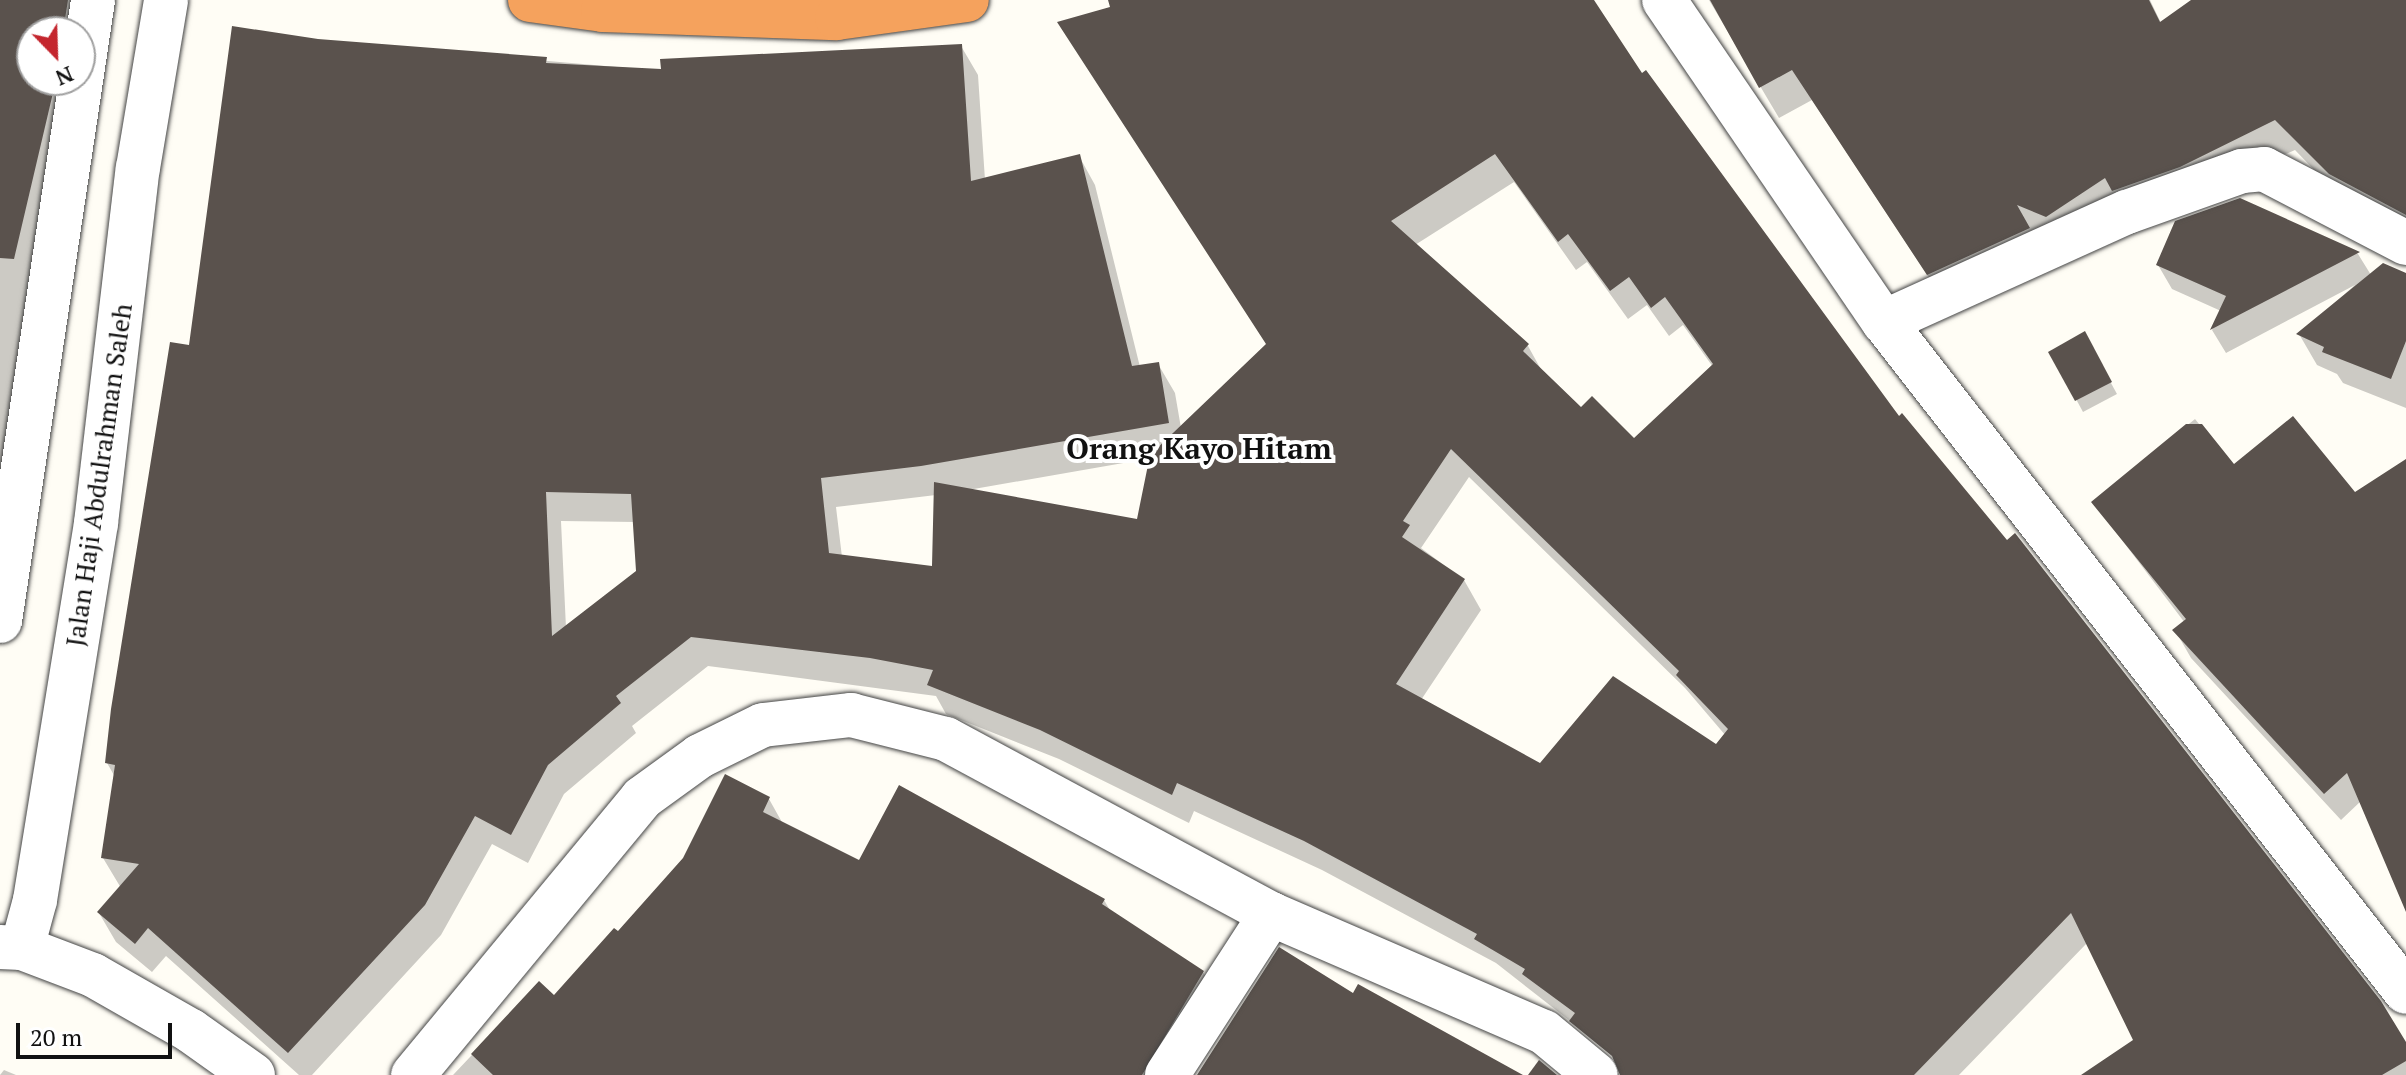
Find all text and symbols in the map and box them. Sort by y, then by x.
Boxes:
north arrow [16,16,96,96]
text: N [51,60,78,93]
street label: Jalan Haji Abdulrahman Saleh [59,301,139,649]
district label: Orang Kayo Hitam [1066,430,1332,466]
scale bar [20,1007,176,1057]
text: 20 m [30,1021,82,1053]

